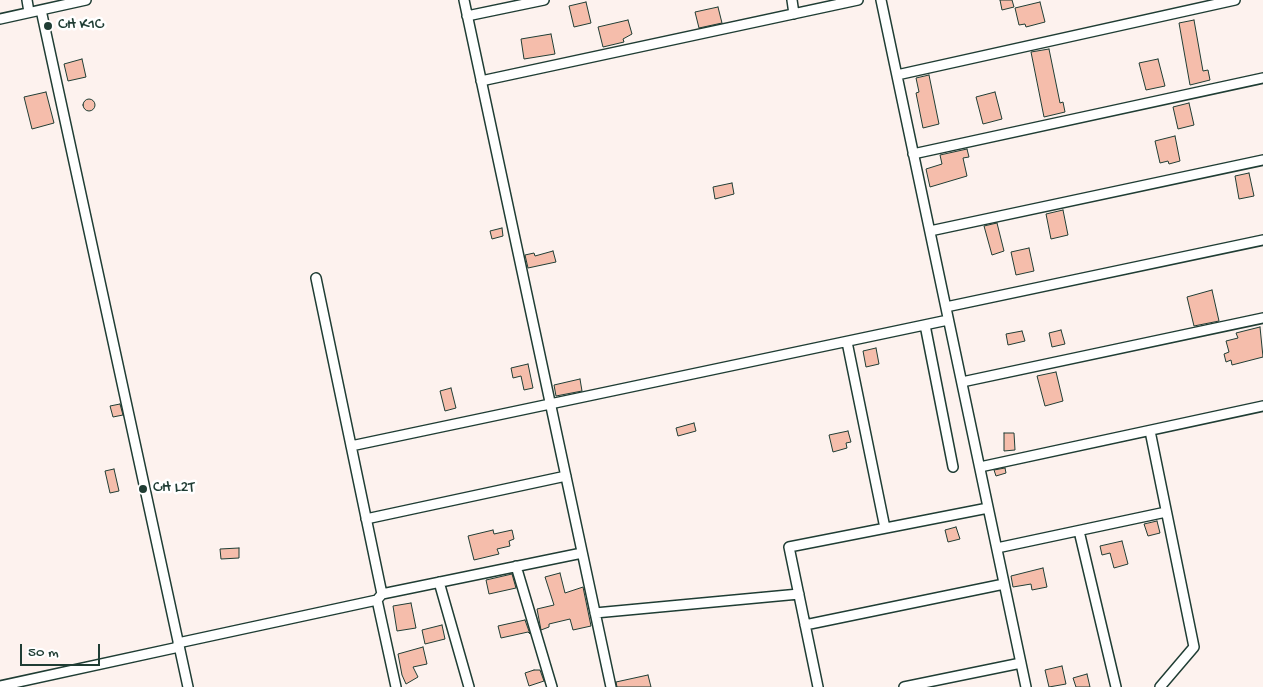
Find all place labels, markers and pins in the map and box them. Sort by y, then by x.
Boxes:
place label: CH K1C [58,16,104,36]
marker: CH K1C [42,20,54,32]
place label: CH L2T [153,479,194,499]
marker: CH L2T [137,483,149,495]

